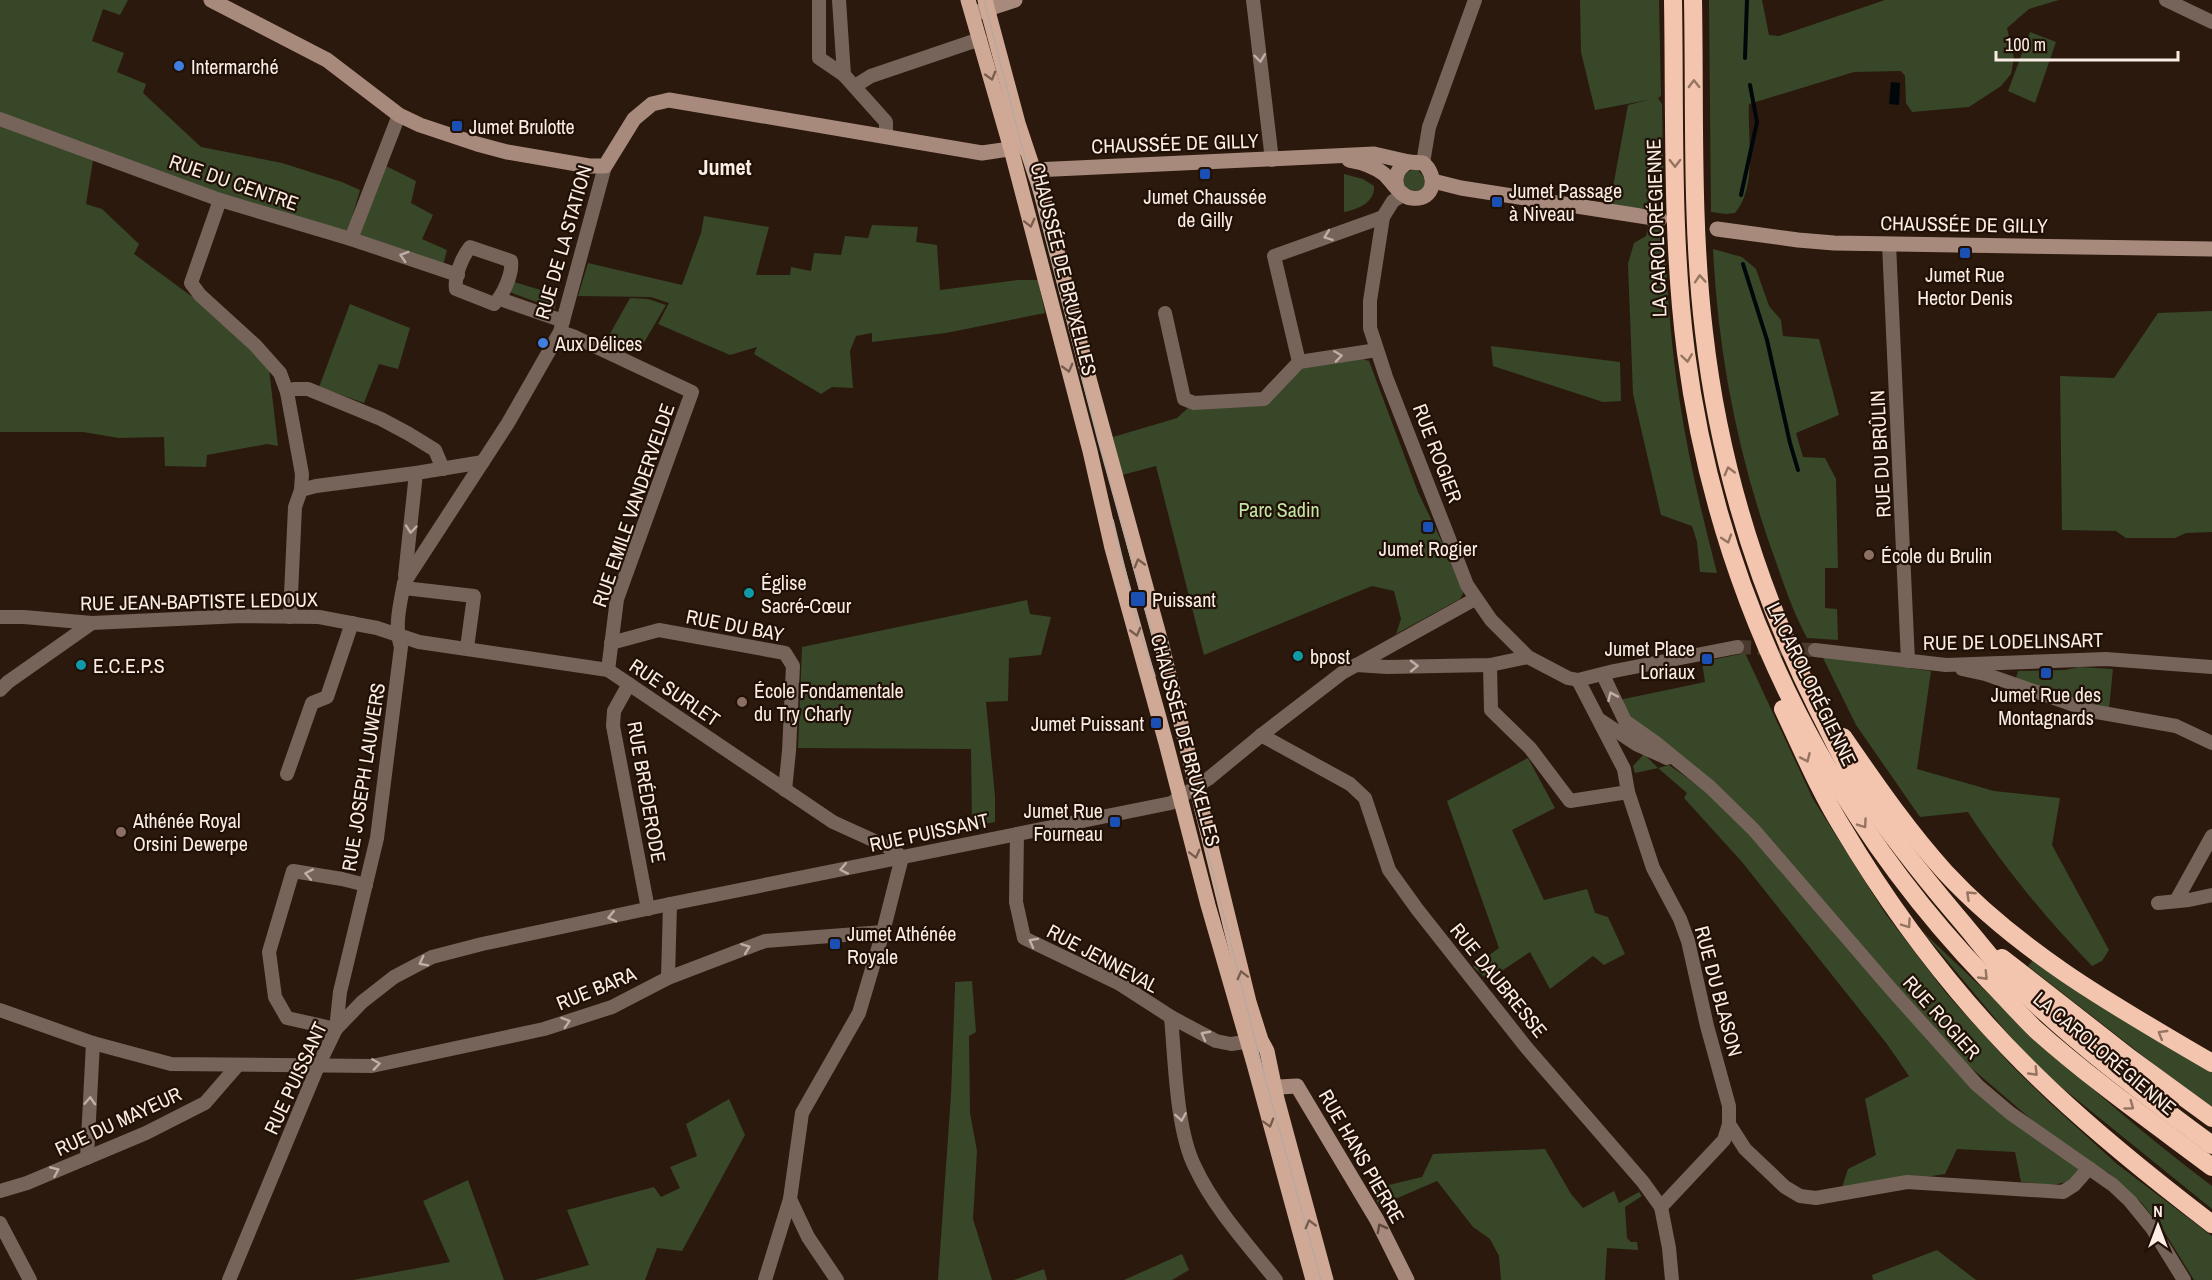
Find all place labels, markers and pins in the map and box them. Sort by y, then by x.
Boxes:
place label: Intermarché [191,53,279,80]
marker: Intermarché [172,59,186,73]
place label: Jumet Brulotte [469,113,575,140]
marker: Jumet Brulotte [450,119,464,133]
marker: Jumet Chaussée de Gilly [1198,167,1212,181]
place label: Jumet Passage à Niveau [1509,177,1622,227]
place label: Jumet Chaussée de Gilly [1143,183,1267,233]
marker: Jumet Passage à Niveau [1490,195,1504,209]
marker: Jumet Rue Hector Denis [1958,246,1972,260]
place label: Jumet Rue Hector Denis [1917,261,2013,311]
place label: Aux Délices [554,330,643,357]
marker: Aux Délices [536,336,550,350]
marker: Jumet Rogier [1421,520,1435,534]
place label: Jumet Rogier [1379,535,1478,562]
place label: École du Brulin [1881,542,1992,569]
marker: École du Brulin [1862,548,1876,562]
place label: Église Sacré-Cœur [761,569,852,619]
marker: Église Sacré-Cœur [742,586,756,600]
place label: Puissant [1152,586,1216,613]
marker: Puissant [1129,590,1147,608]
place label: Jumet Place Loriaux [1605,635,1696,685]
place label: bpost [1310,643,1351,670]
marker: bpost [1291,649,1305,663]
place label: E.C.E.P.S [93,652,165,679]
marker: Jumet Place Loriaux [1700,652,1714,666]
marker: E.C.E.P.S [74,658,88,672]
marker: Jumet Rue des Montagnards [2039,666,2053,680]
place label: École Fondamentale du Try Charly [754,677,904,727]
place label: Jumet Rue des Montagnards [1991,681,2101,731]
marker: École Fondamentale du Try Charly [735,695,749,709]
place label: Jumet Puissant [1031,710,1144,737]
marker: Jumet Puissant [1149,716,1163,730]
place label: Jumet Rue Fourneau [1024,797,1103,847]
place label: Athénée Royal Orsini Dewerpe [132,807,248,857]
marker: Jumet Rue Fourneau [1108,815,1122,829]
marker: Athénée Royal Orsini Dewerpe [114,825,128,839]
place label: Jumet Athénée Royale [847,920,956,970]
marker: Jumet Athénée Royale [828,937,842,951]

